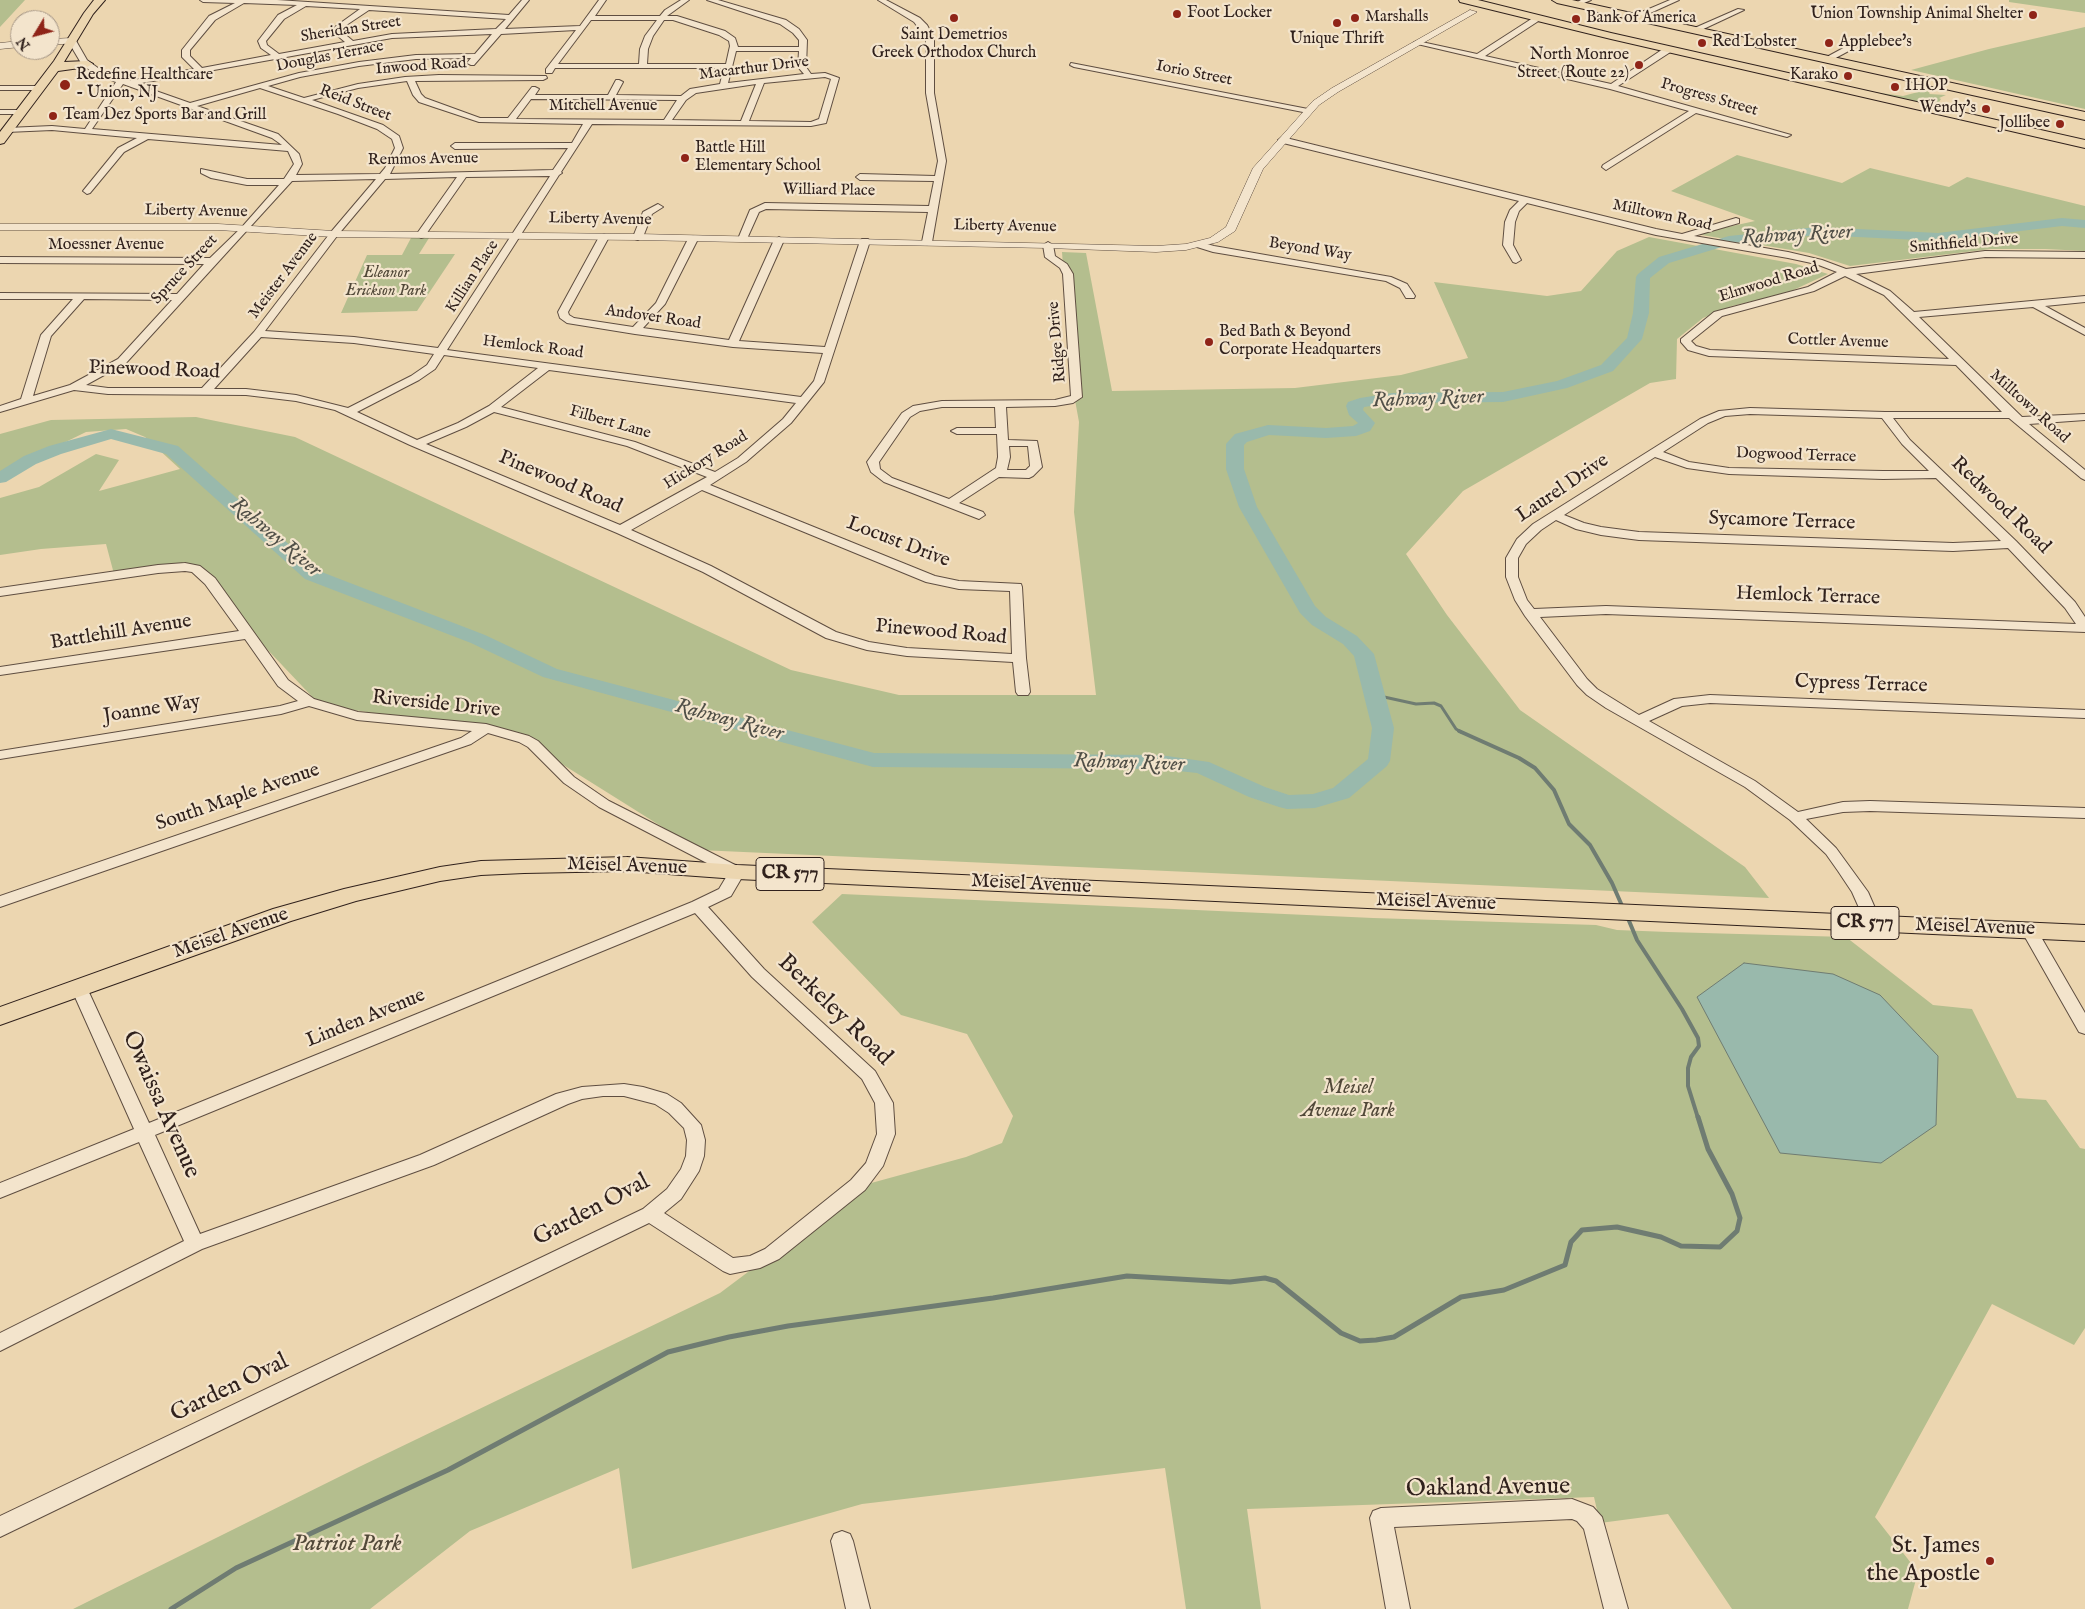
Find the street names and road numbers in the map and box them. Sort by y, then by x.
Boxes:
street label: Sheridan Street [299,13,403,47]
street label: Douglas Terrace [275,37,385,77]
street label: Macarthur Drive [698,53,810,85]
street label: Inwood Road [375,54,467,80]
street label: Iorio Street [1154,57,1234,91]
street label: Progress Street [1658,75,1760,121]
street label: Reid Street [316,82,394,126]
street label: Mitchell Avenue [549,97,657,117]
street label: Remmos Avenue [367,149,479,171]
street label: Williard Place [783,181,875,201]
street label: Milltown Road [1611,196,1713,236]
street label: Liberty Avenue [144,202,248,222]
street label: Liberty Avenue [548,210,652,230]
street label: Liberty Avenue [953,217,1057,237]
street label: Meister Avenue [245,229,323,323]
street label: Smithfield Drive [1909,230,2019,258]
street label: Spruce Street [148,231,222,309]
street label: Beyond Way [1267,234,1353,266]
street label: Moessner Avenue [48,236,164,256]
street label: Killian Place [442,237,504,317]
street label: Elmwood Road [1717,259,1821,307]
street label: Ridge Drive [1045,301,1071,383]
street label: Andover Road [604,302,702,334]
street label: Cottler Avenue [1787,331,1889,353]
street label: Hemlock Road [482,332,584,364]
street label: Pinewood Road [88,357,220,385]
street label: Milltown Road [1985,366,2073,448]
street label: Filbert Lane [567,402,653,444]
street label: Hickory Road [661,428,751,494]
street label: Dogwood Terrace [1735,444,1857,468]
street label: Pinewood Road [495,446,625,520]
street label: Laurel Drive [1512,449,1614,529]
street label: Redwood Road [1945,452,2055,560]
street label: Sycamore Terrace [1708,507,1856,537]
street label: Locust Drive [843,512,953,574]
street label: Hemlock Terrace [1735,582,1881,612]
street label: Battlehill Avenue [49,610,193,656]
street label: Pinewood Road [874,615,1008,651]
street label: Cypress Terrace [1794,671,1928,699]
street label: Riverside Drive [371,686,501,724]
street label: Joanne Way [102,690,202,730]
street label: South Maple Avenue [153,759,323,837]
street label: Meisel Avenue [566,853,688,881]
road number: CR 577 [756,858,824,891]
street label: Meisel Avenue [970,870,1092,900]
street label: Meisel Avenue [1375,889,1497,917]
street label: Meisel Avenue [170,903,292,965]
road number: CR 577 [1831,906,1899,940]
street label: Meisel Avenue [1914,914,2036,942]
street label: Berkeley Road [771,949,897,1073]
street label: Linden Avenue [303,984,429,1054]
street label: Owaissa Avenue [115,1027,205,1183]
street label: Garden Oval [529,1168,655,1254]
street label: Garden Oval [166,1348,294,1430]
street label: Oakland Avenue [1406,1473,1570,1505]

